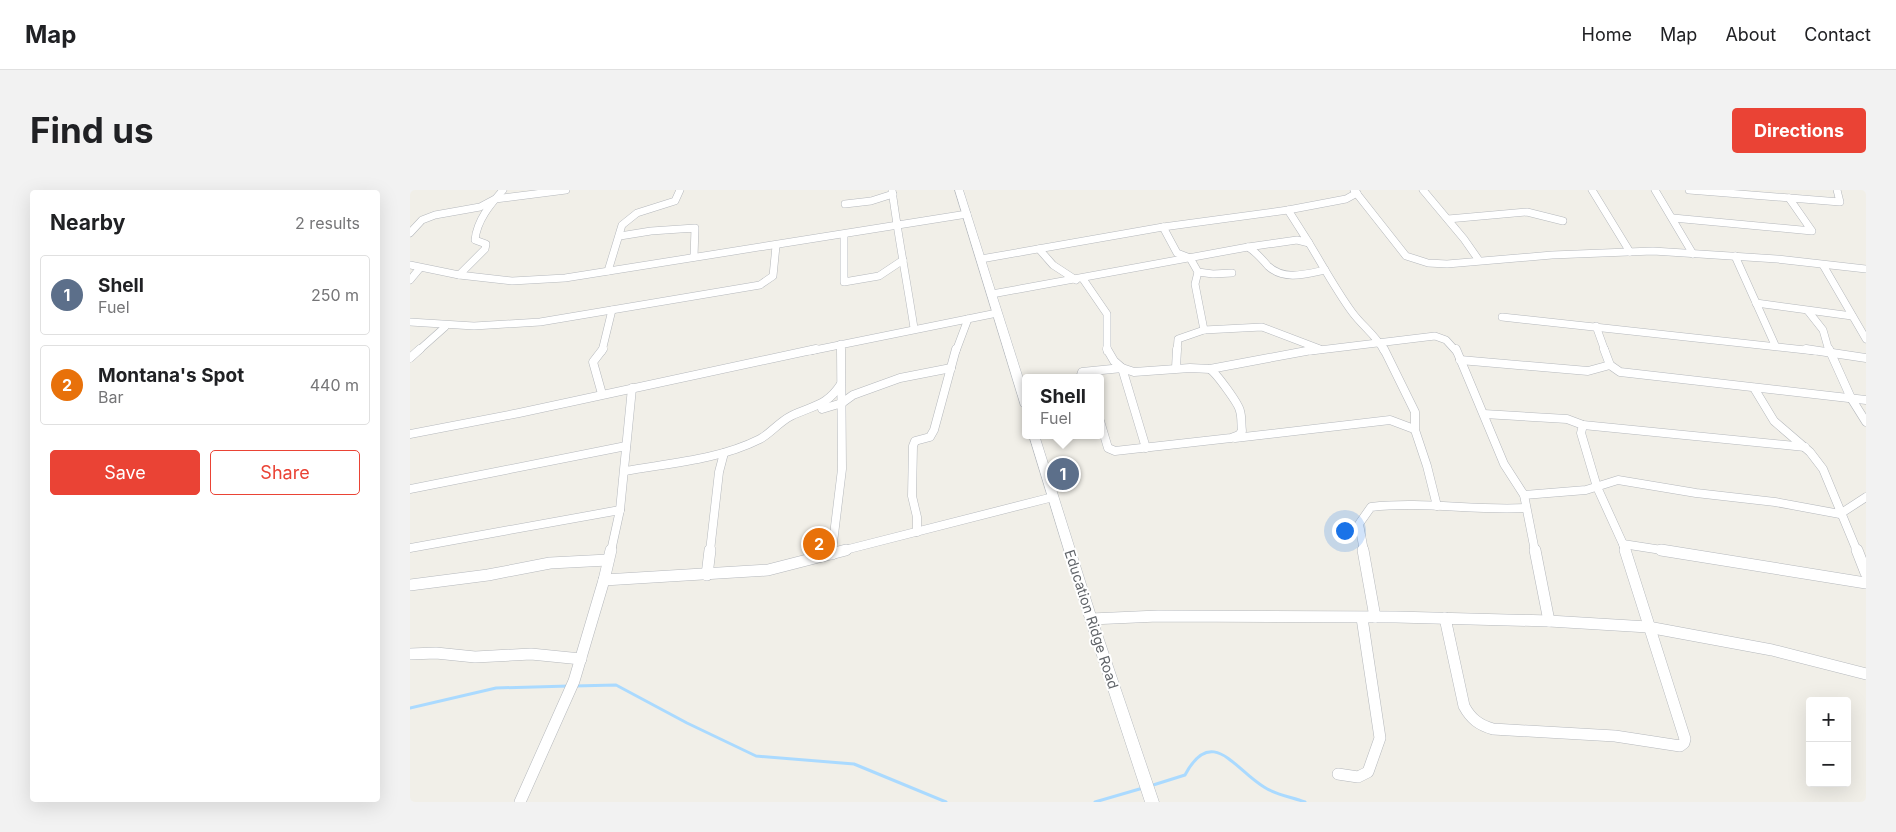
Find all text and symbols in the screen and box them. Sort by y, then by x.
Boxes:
text: Map [25,20,76,49]
text: Home [1582,24,1632,45]
text: Map [1660,24,1697,45]
text: About [1725,24,1776,45]
text: Contact [1804,24,1871,45]
button: Directions [1732,108,1866,153]
text: Find us [30,109,154,151]
text: Nearby [50,210,125,235]
text: 2 results [295,213,360,233]
text: Shell [98,274,144,297]
text: 1 [64,285,70,305]
text: 250 m [311,285,359,305]
text: Fuel [98,297,130,317]
text: Montana's Spot [98,364,244,387]
popup [1022,374,1104,439]
text: 2 [62,375,72,395]
text: 440 m [310,375,359,395]
text: Shell [1040,385,1086,408]
text: Bar [98,387,123,407]
text: Fuel [1040,408,1072,428]
button: Save [50,450,200,495]
button: Share [210,450,360,495]
pin: 1 [1047,455,1079,493]
your location [1332,518,1358,544]
pin: 2 [803,525,835,563]
street label: Education Ridge Road [1061,547,1123,691]
map controls [1806,697,1851,787]
button: + [1806,697,1851,742]
button: − [1806,742,1851,787]

